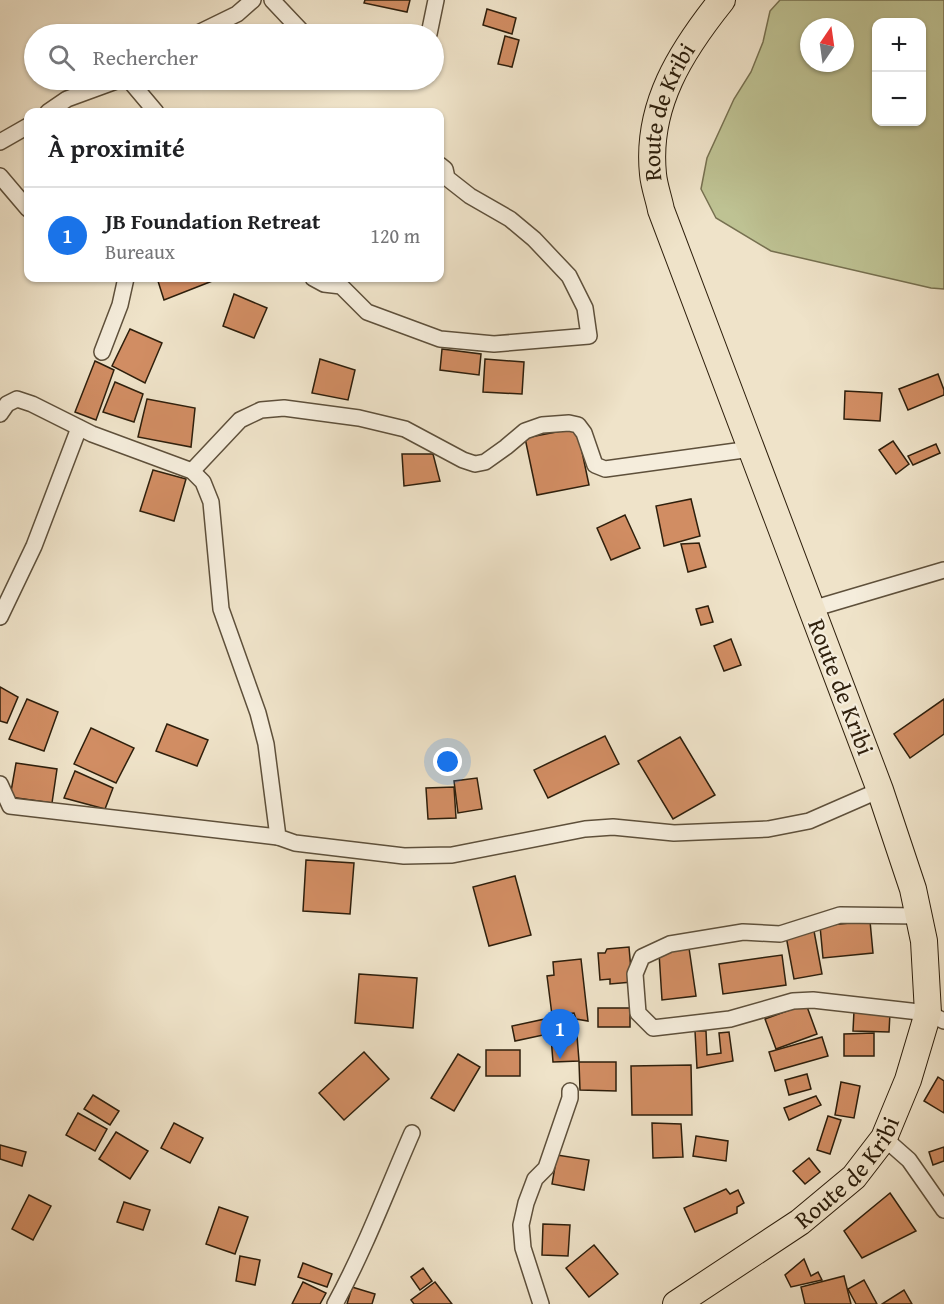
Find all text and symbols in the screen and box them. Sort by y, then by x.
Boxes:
north arrow [800,18,854,72]
map controls [872,18,926,126]
button: + [872,18,926,72]
search box [24,24,444,90]
street label: Route de Kribi [634,35,703,183]
icon: search [45,41,78,74]
text: Rechercher [93,41,198,73]
button: − [872,72,926,126]
text: À proximité [48,128,185,167]
text: JB Foundation Retreat [105,205,320,237]
text: 1 [62,221,73,250]
text: 120 m [370,221,420,250]
text: Bureaux [105,237,175,266]
street label: Route de Kribi [799,614,884,760]
your location [433,747,462,776]
pin: 1 [540,1010,580,1059]
street label: Route de Kribi [787,1111,908,1237]

